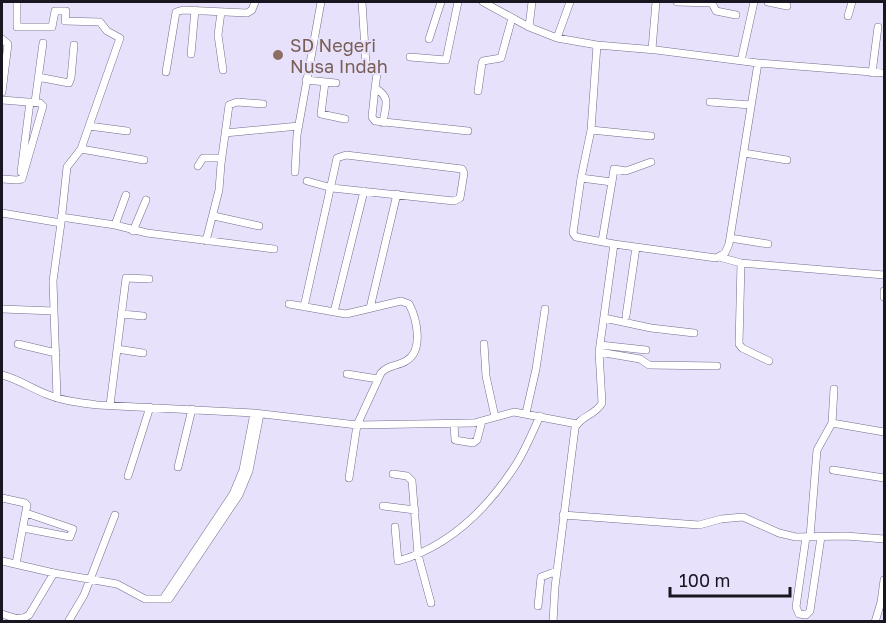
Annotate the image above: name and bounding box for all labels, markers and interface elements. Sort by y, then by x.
place label: SD Negeri Nusa Indah [290,34,388,77]
marker: SD Negeri Nusa Indah [271,48,285,62]
scale bar [670,560,790,598]
text: 100 m [679,569,730,591]

